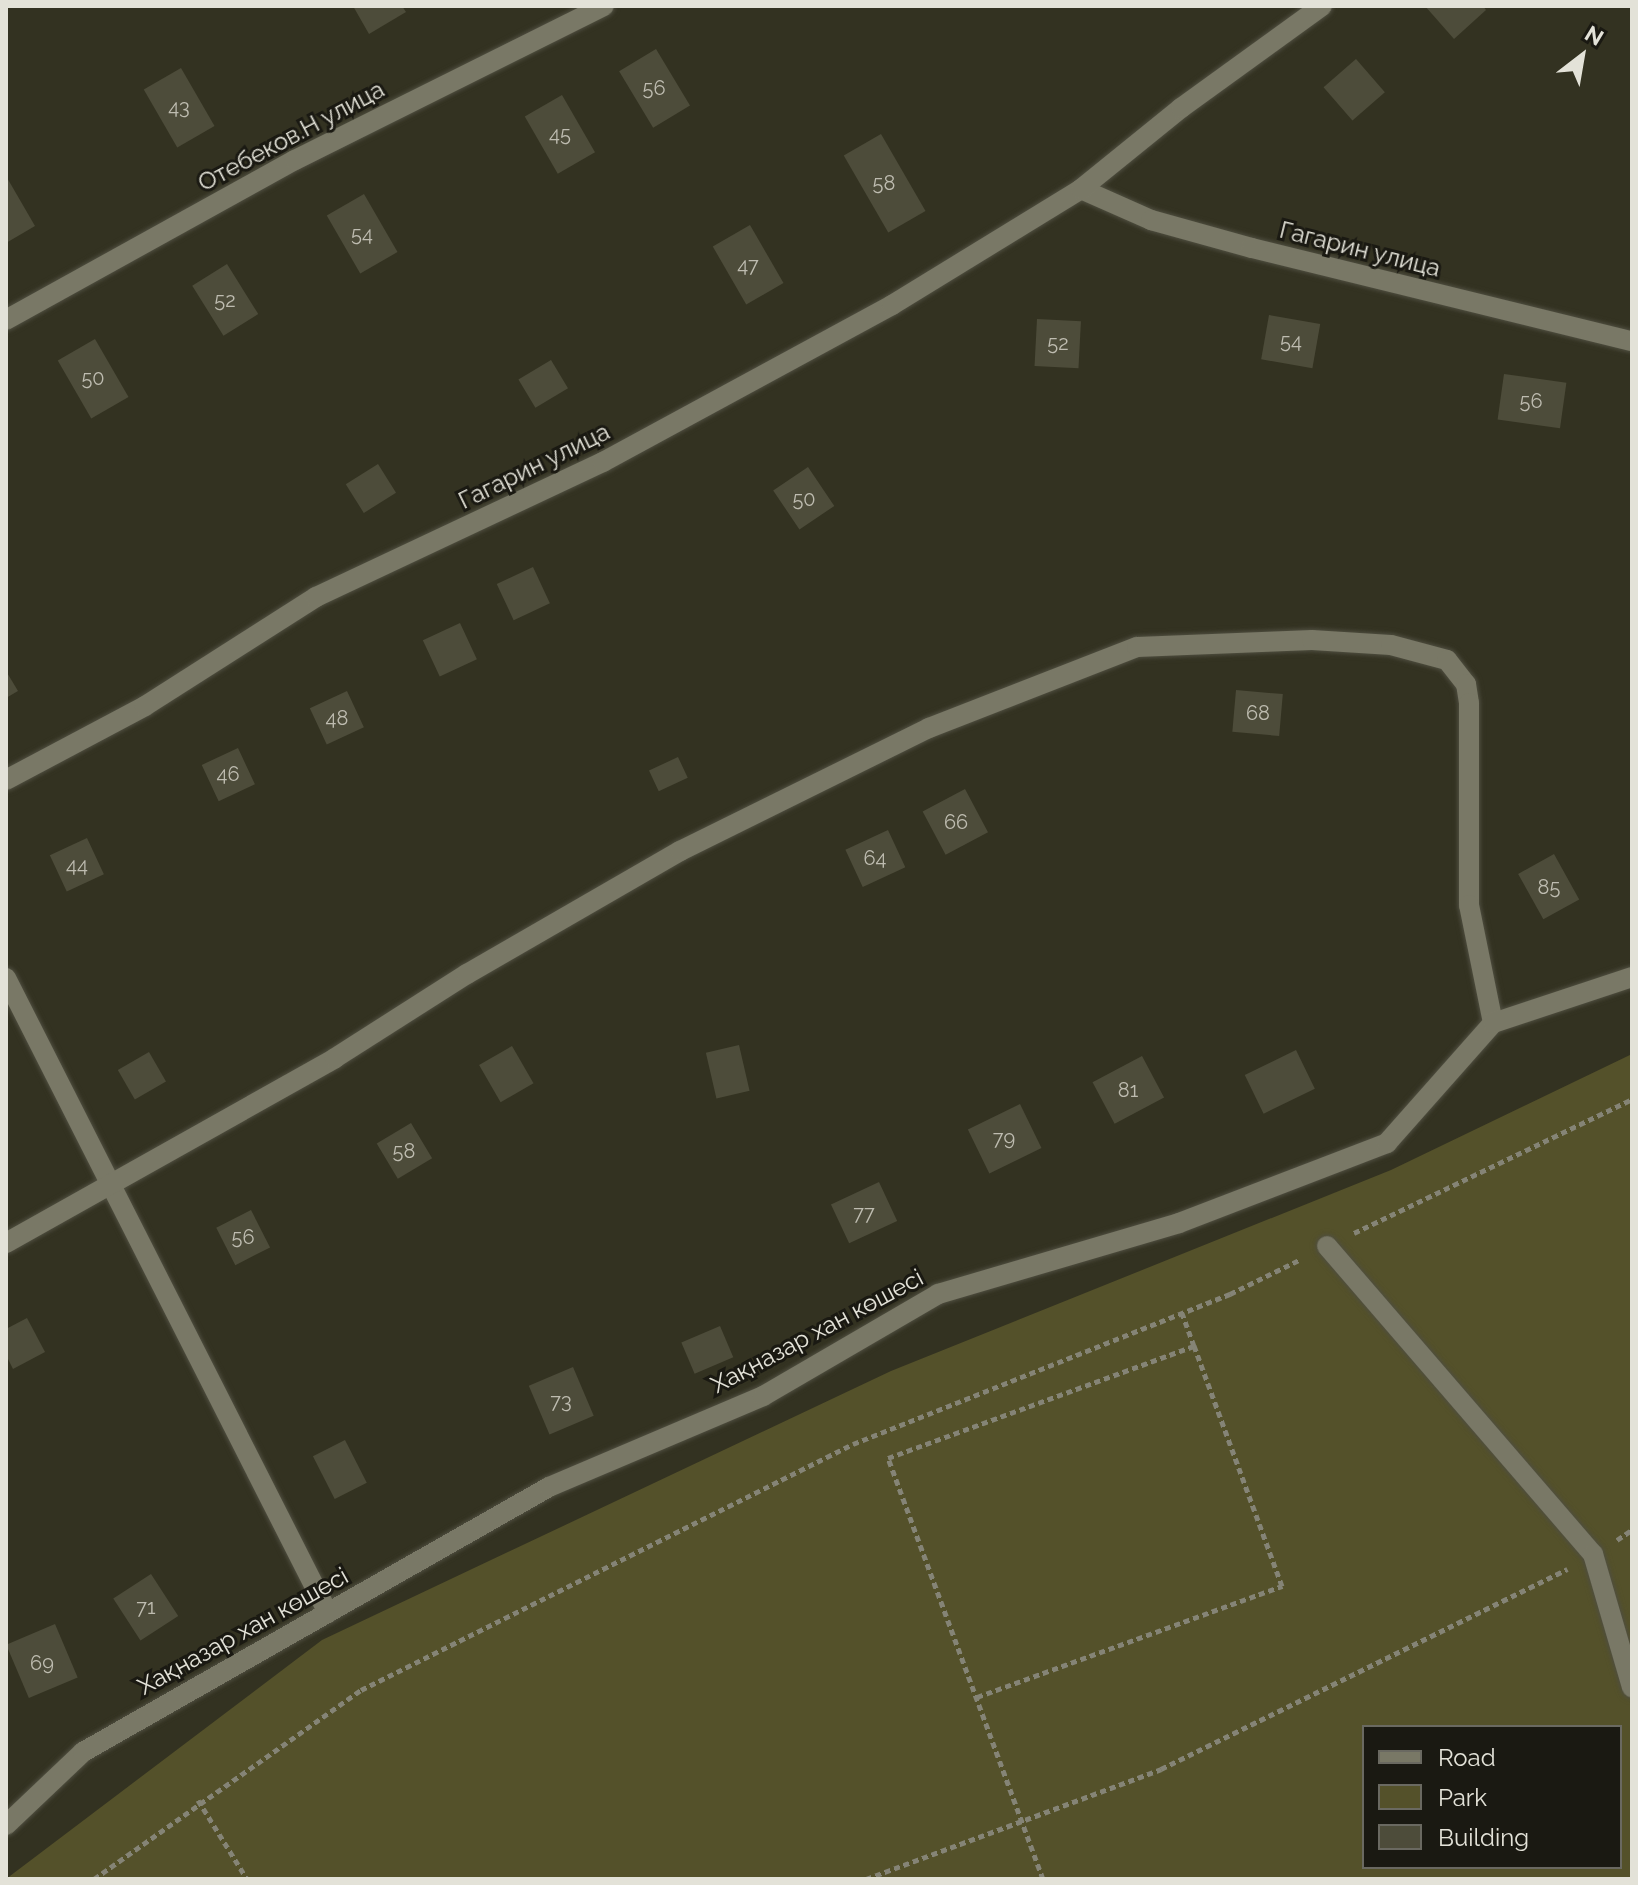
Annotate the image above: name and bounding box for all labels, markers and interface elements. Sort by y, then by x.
north arrow [1542,16,1622,96]
text: N [1580,20,1608,51]
street label: Отебеков.Н улица [193,75,389,197]
house number: 56 [643,76,665,100]
house number: 43 [168,95,190,119]
house number: 45 [549,122,571,146]
house number: 58 [873,171,895,195]
street label: Гагарин улица [1276,215,1444,283]
house number: 54 [351,222,373,246]
house number: 47 [737,253,759,277]
house number: 52 [214,288,236,312]
house number: 54 [1280,329,1302,353]
house number: 52 [1047,331,1069,355]
house number: 50 [81,366,105,390]
house number: 56 [1520,389,1542,413]
street label: Гагарин улица [453,417,615,515]
house number: 50 [792,487,816,511]
house number: 68 [1246,701,1270,725]
house number: 48 [326,706,348,730]
house number: 46 [217,762,239,786]
house number: 66 [944,810,968,834]
house number: 64 [864,846,886,870]
house number: 44 [66,853,88,877]
house number: 85 [1538,875,1560,899]
house number: 81 [1118,1078,1138,1102]
house number: 79 [993,1126,1015,1150]
house number: 58 [393,1139,415,1163]
house number: 77 [853,1201,875,1225]
house number: 56 [232,1225,254,1249]
street label: Хақназар хан көшесі [706,1263,928,1399]
house number: 73 [550,1389,572,1413]
street label: Хақназар хан көшесі [133,1561,353,1701]
house number: 71 [136,1595,156,1619]
house number: 69 [30,1651,54,1675]
legend [1362,1725,1622,1869]
text: Road [1438,1743,1496,1772]
text: Park [1438,1783,1487,1812]
text: Building [1438,1823,1529,1852]

